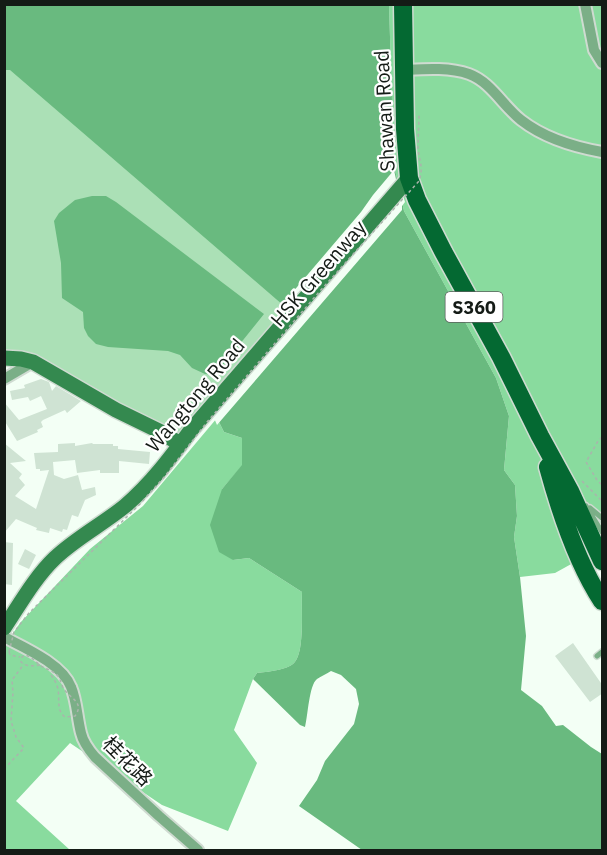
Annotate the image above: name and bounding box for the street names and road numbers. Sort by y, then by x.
street label: Shawan Road [367,50,401,172]
street label: HSK Greenway [264,214,372,332]
road number: S360 [446,292,502,322]
street label: Wangtong Road [139,332,251,458]
street label: 桂花路 [97,730,159,792]

